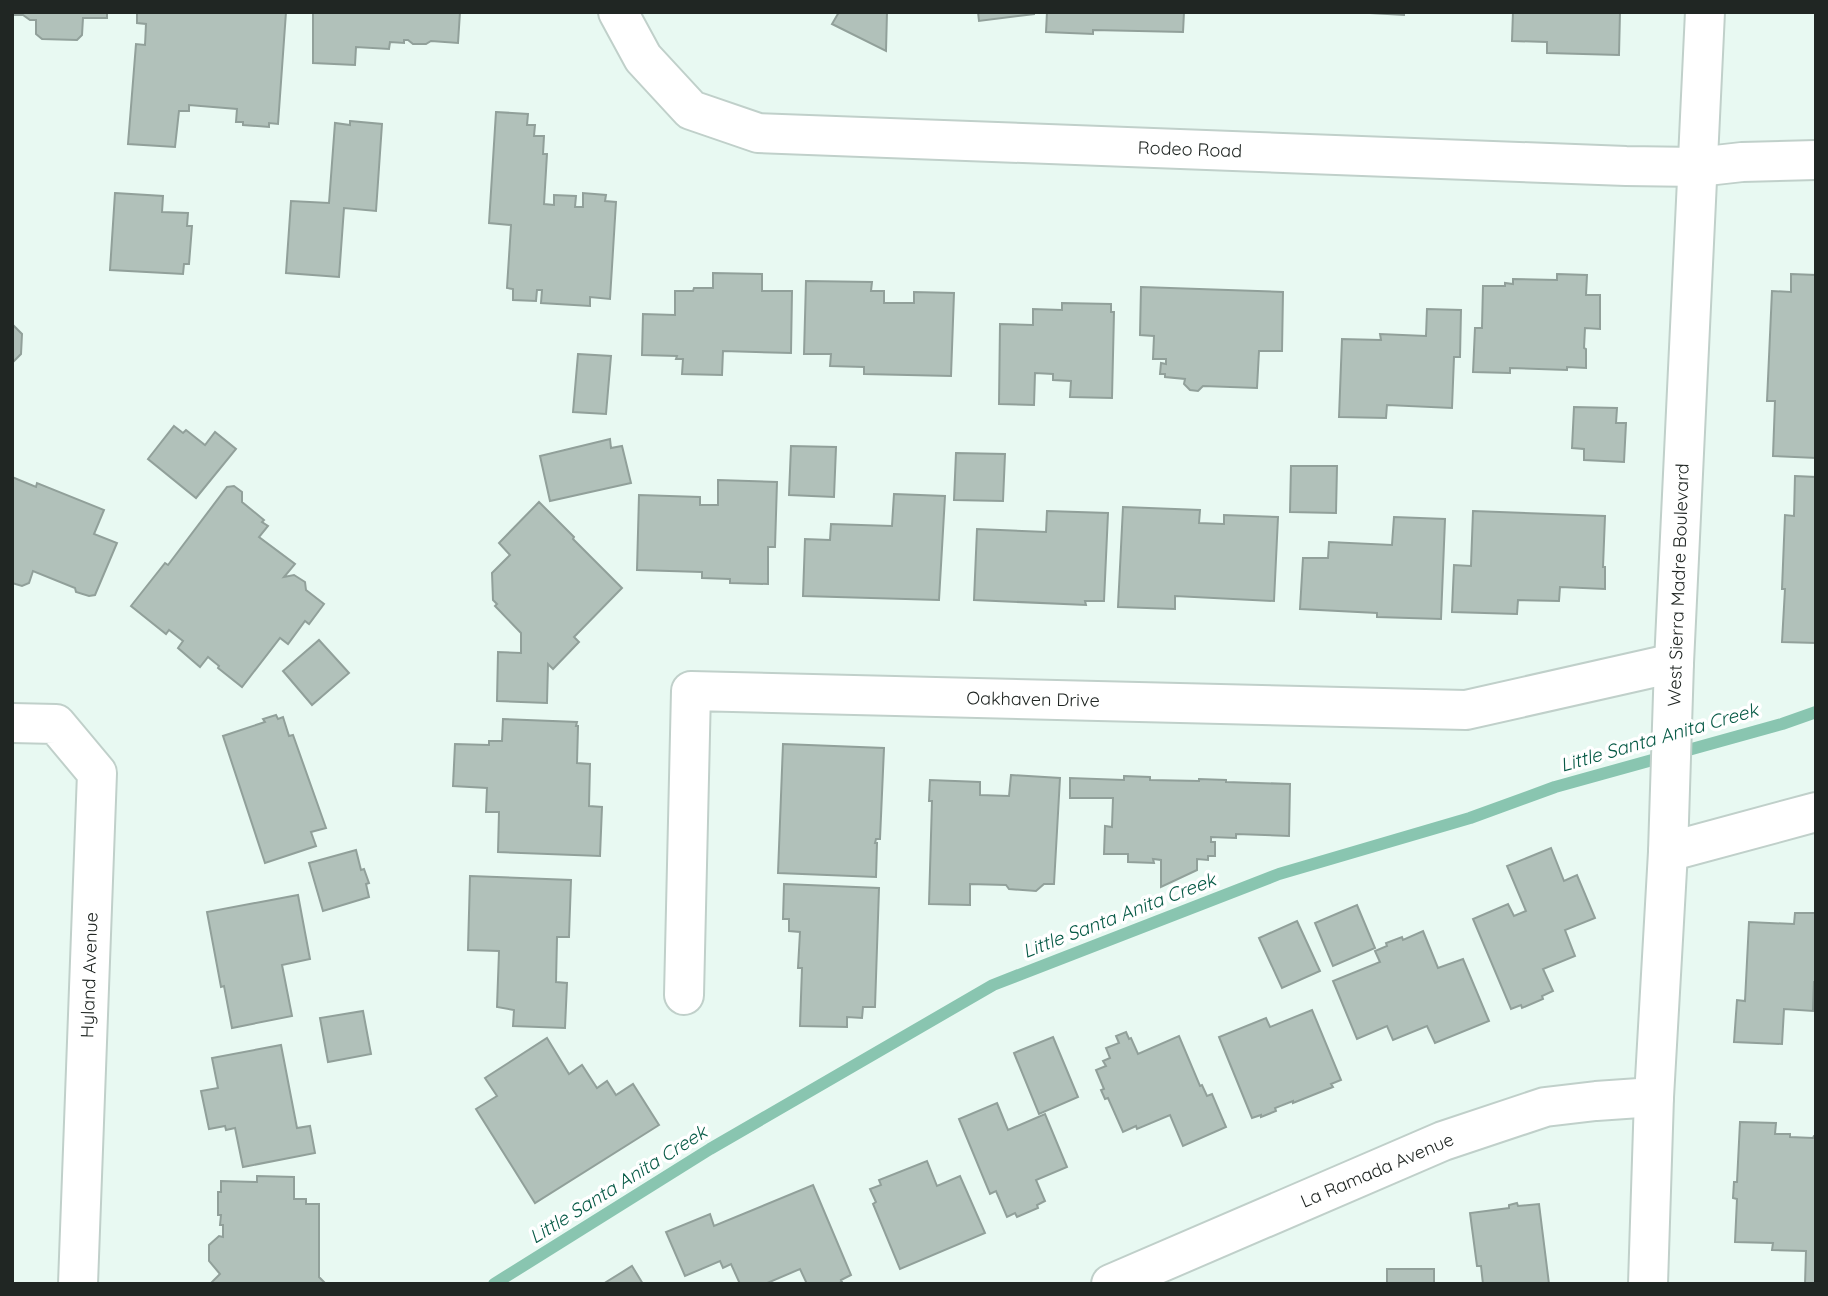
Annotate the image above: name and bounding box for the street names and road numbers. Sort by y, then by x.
street label: Rodeo Road [1137,136,1243,162]
street label: West Sierra Madre Boulevard [1662,463,1694,707]
street label: Oakhaven Drive [966,686,1100,712]
street label: Hyland Avenue [75,912,103,1038]
street label: La Ramada Avenue [1297,1127,1457,1213]

